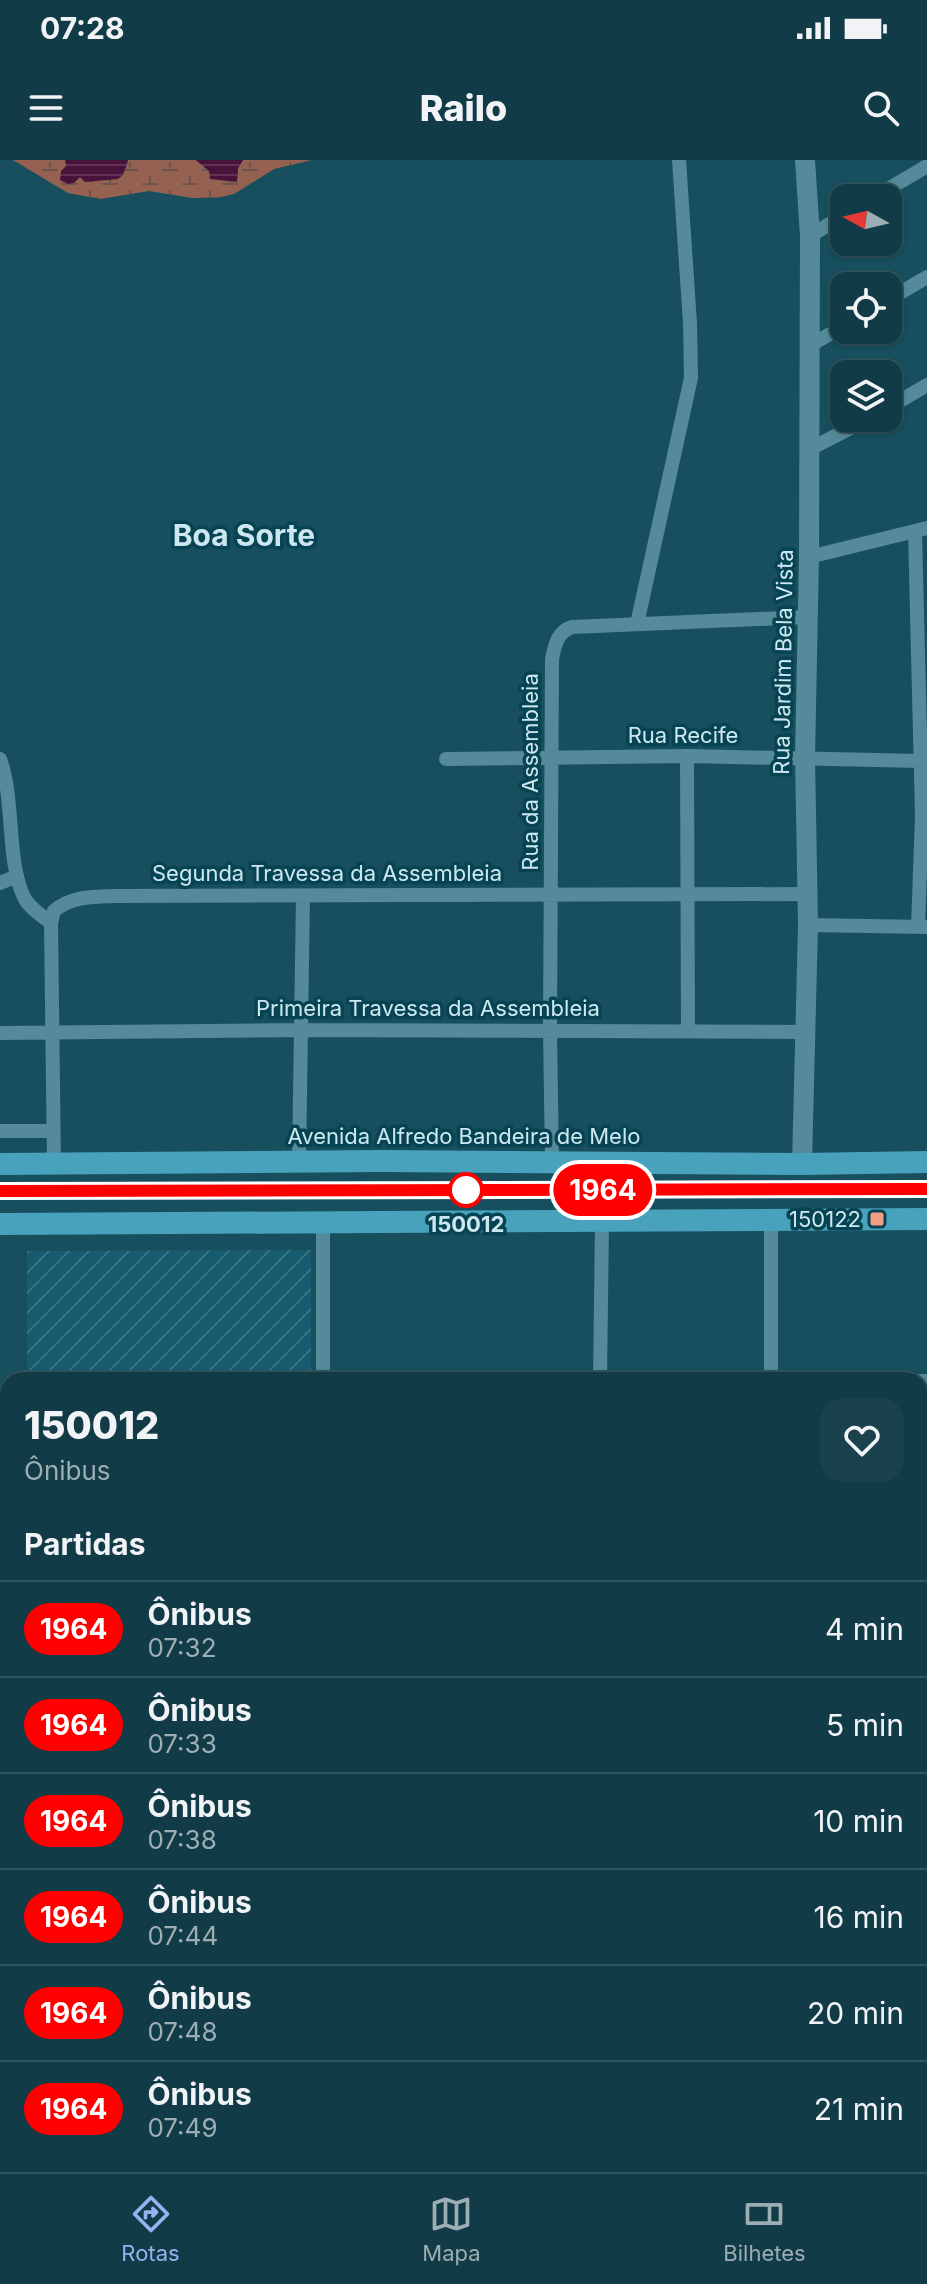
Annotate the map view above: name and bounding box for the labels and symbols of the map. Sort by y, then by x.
north arrow [830,184,902,256]
district label: Boa Sorte [173,517,315,553]
street label: Rua Jardim Bela Vista [768,549,798,775]
street label: Rua da Assembleia [517,673,543,871]
street label: Rua Recife [628,722,738,748]
street label: Segunda Travessa da Assembleia [152,860,502,886]
street label: Primeira Travessa da Assembleia [256,995,600,1021]
street label: Avenida Alfredo Bandeira de Melo [288,1123,640,1149]
line badge: 1964 [547,1164,659,1216]
marker: 150012 [449,1173,483,1207]
place label: 150122 [789,1206,861,1232]
marker: 150122 [868,1210,886,1228]
place label: 150012 [428,1211,504,1237]

